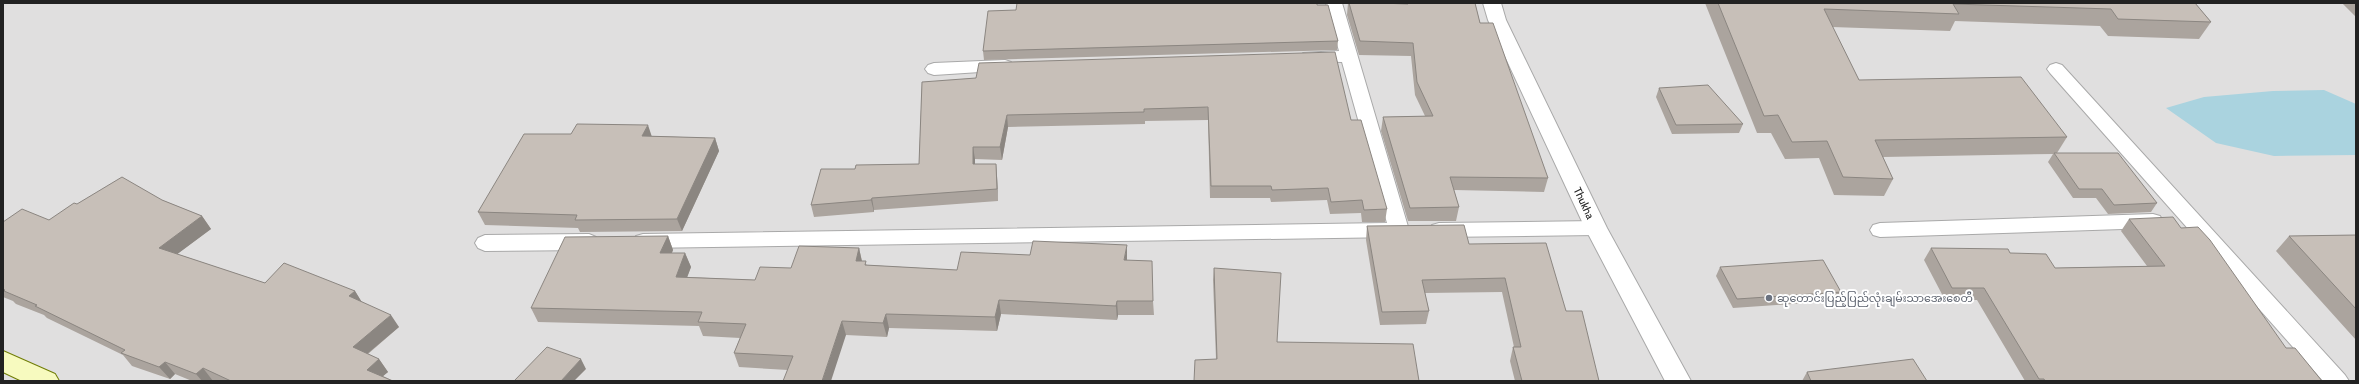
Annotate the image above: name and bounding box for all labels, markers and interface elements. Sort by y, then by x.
street label: Thukha [1571,185,1598,222]
place label: ဆုတောင်းပြည့်ပြည်လုံးချမ်းသာအေးစေတီ [1777,291,1973,307]
marker: ဆုတောင်းပြည့်ပြည်လုံးချမ်းသာအေးစေတီ [1764,293,1774,303]

